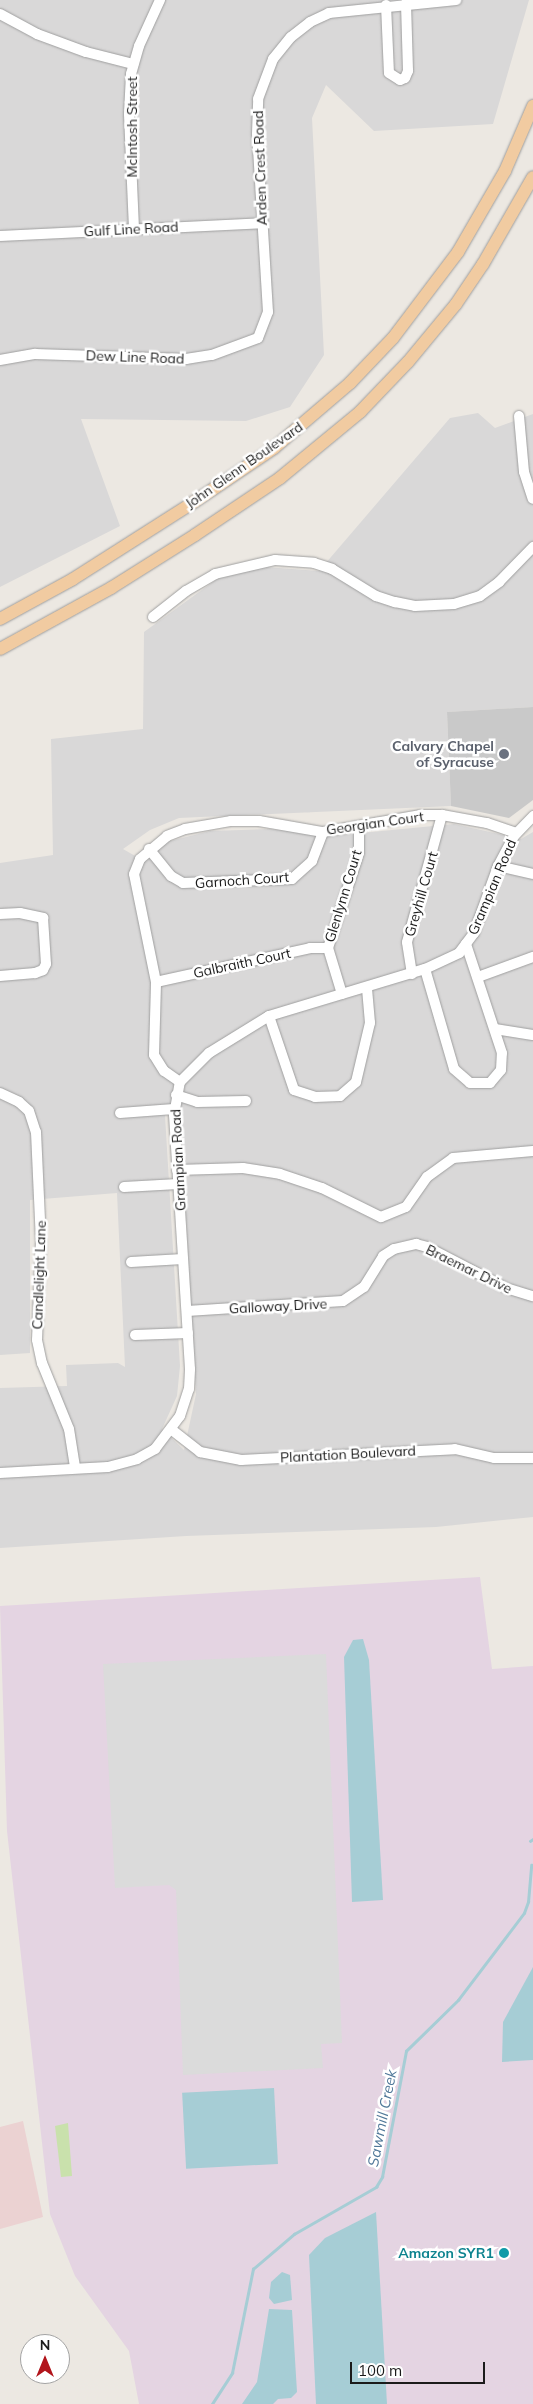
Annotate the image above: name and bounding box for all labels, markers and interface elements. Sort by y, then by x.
street label: McIntosh Street [124,76,140,178]
street label: Arden Crest Road [250,110,270,226]
street label: Gulf Line Road [83,218,179,240]
street label: Dew Line Road [85,347,185,367]
street label: John Glenn Boulevard [182,418,306,512]
place label: Calvary Chapel of Syracuse [392,738,494,770]
marker: Calvary Chapel of Syracuse [498,748,510,760]
street label: Georgian Court [325,808,425,838]
street label: Grampian Road [464,837,520,937]
street label: Glenlynn Court [321,848,365,944]
street label: Greyhill Court [401,850,441,938]
street label: Garnoch Court [194,868,290,892]
street label: Galbraith Court [192,944,292,982]
street label: Grampian Road [167,1109,189,1211]
street label: Candlelight Lane [29,1220,49,1330]
street label: Braemar Drive [423,1241,515,1297]
street label: Galloway Drive [228,1295,328,1317]
street label: Plantation Boulevard [280,1442,416,1466]
water label: Sawmill Creek [364,2068,400,2168]
place label: Amazon SYR1 [398,2245,494,2261]
marker: Amazon SYR1 [498,2247,510,2259]
north arrow [20,2334,70,2384]
text: N [40,2336,50,2354]
scale bar [353,2352,488,2384]
text: 100 m [358,2361,402,2380]

